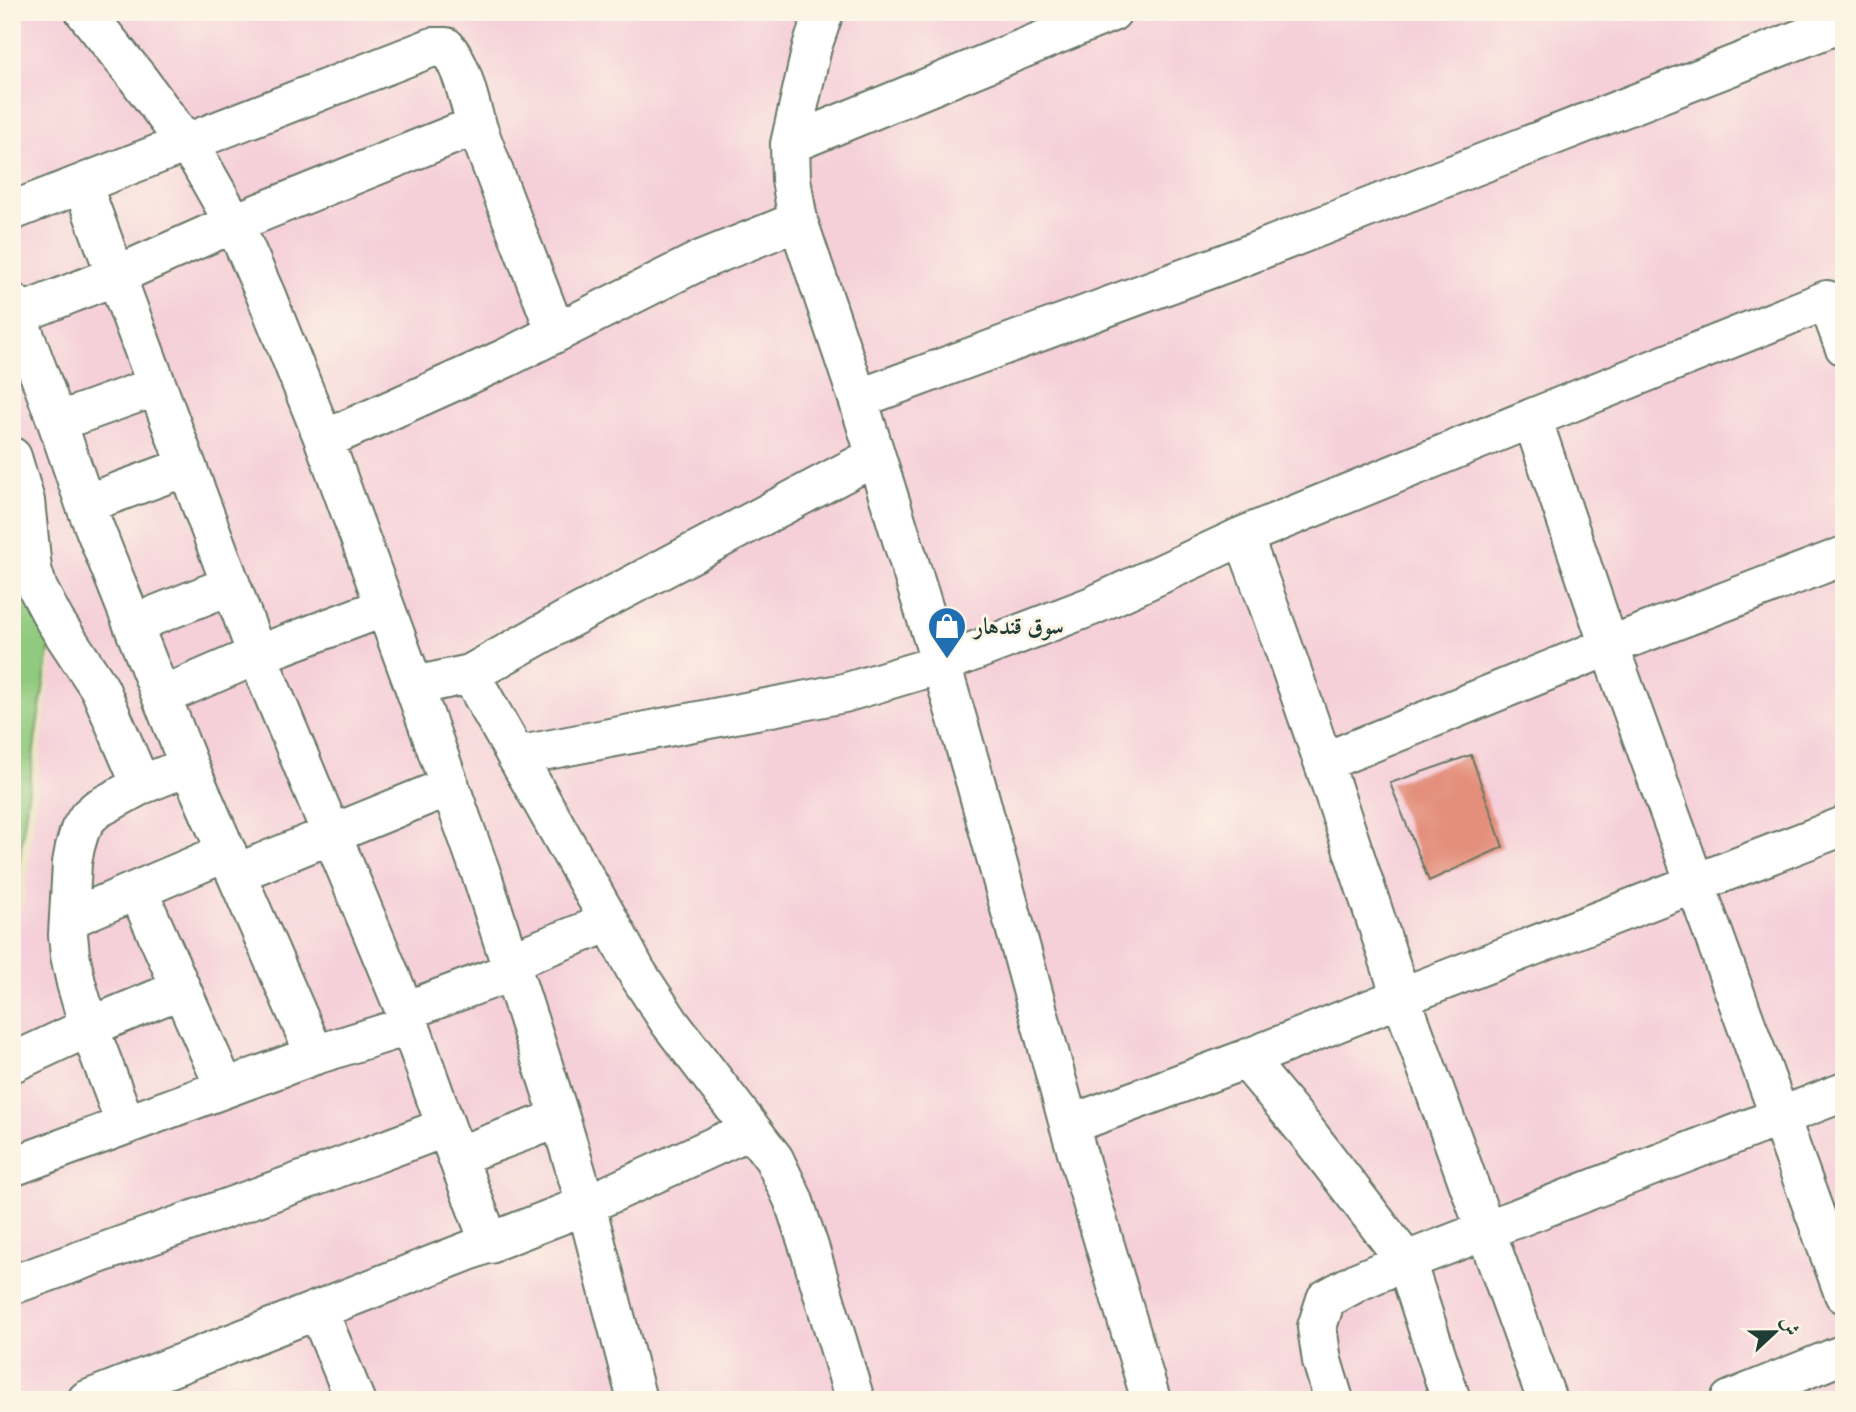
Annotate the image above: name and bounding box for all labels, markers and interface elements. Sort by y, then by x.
shop icon: سوق قندهار [926,605,968,660]
place label: سوق قندهار [971,609,1064,642]
north arrow [1741,1296,1811,1366]
text: ش [1774,1312,1807,1340]

